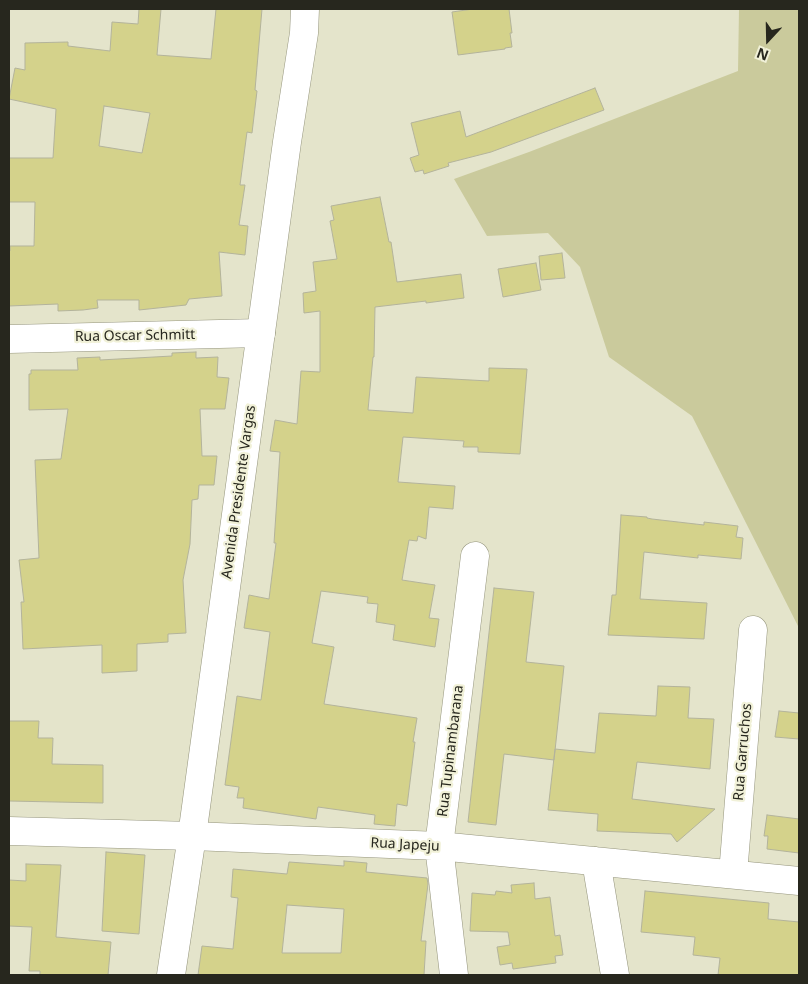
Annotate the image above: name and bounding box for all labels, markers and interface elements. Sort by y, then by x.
north arrow [743,15,793,65]
text: N [754,44,771,65]
street label: Rua Oscar Schmitt [75,327,195,345]
street label: Avenida Presidente Vargas [219,404,259,580]
street label: Rua Tupinambarana [435,684,467,818]
street label: Rua Garruchos [730,703,756,801]
street label: Rua Japeju [370,835,440,855]

